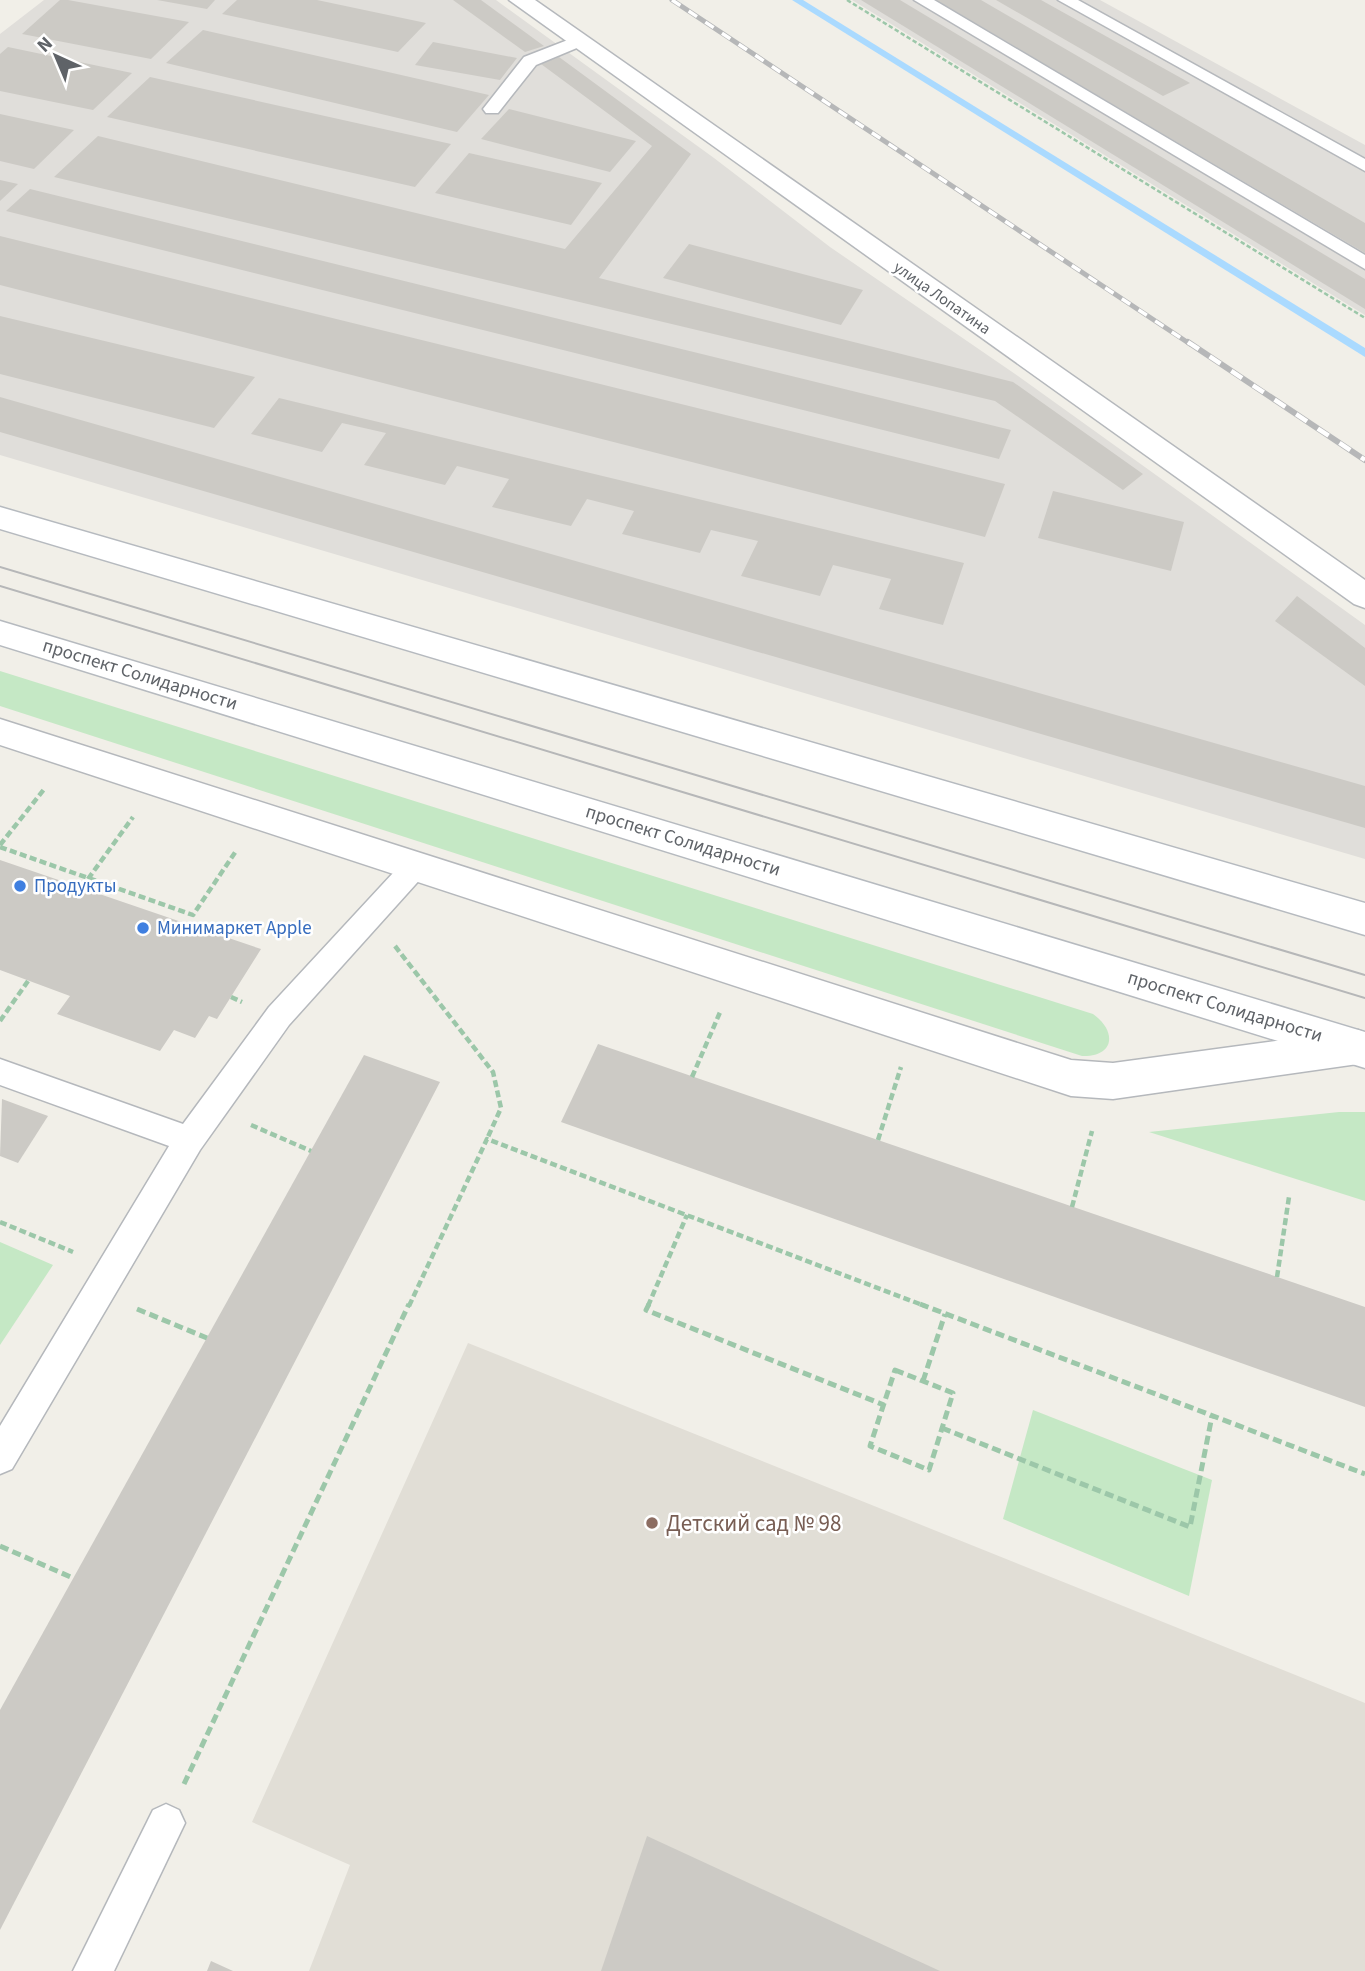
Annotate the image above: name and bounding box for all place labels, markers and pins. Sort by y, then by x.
place label: Продукты [34,873,117,900]
marker: Продукты [12,878,28,894]
place label: Минимаркет Apple [157,915,312,942]
marker: Минимаркет Apple [135,920,151,936]
place label: Детский сад № 98 [666,1507,841,1540]
marker: Детский сад № 98 [644,1515,660,1531]

